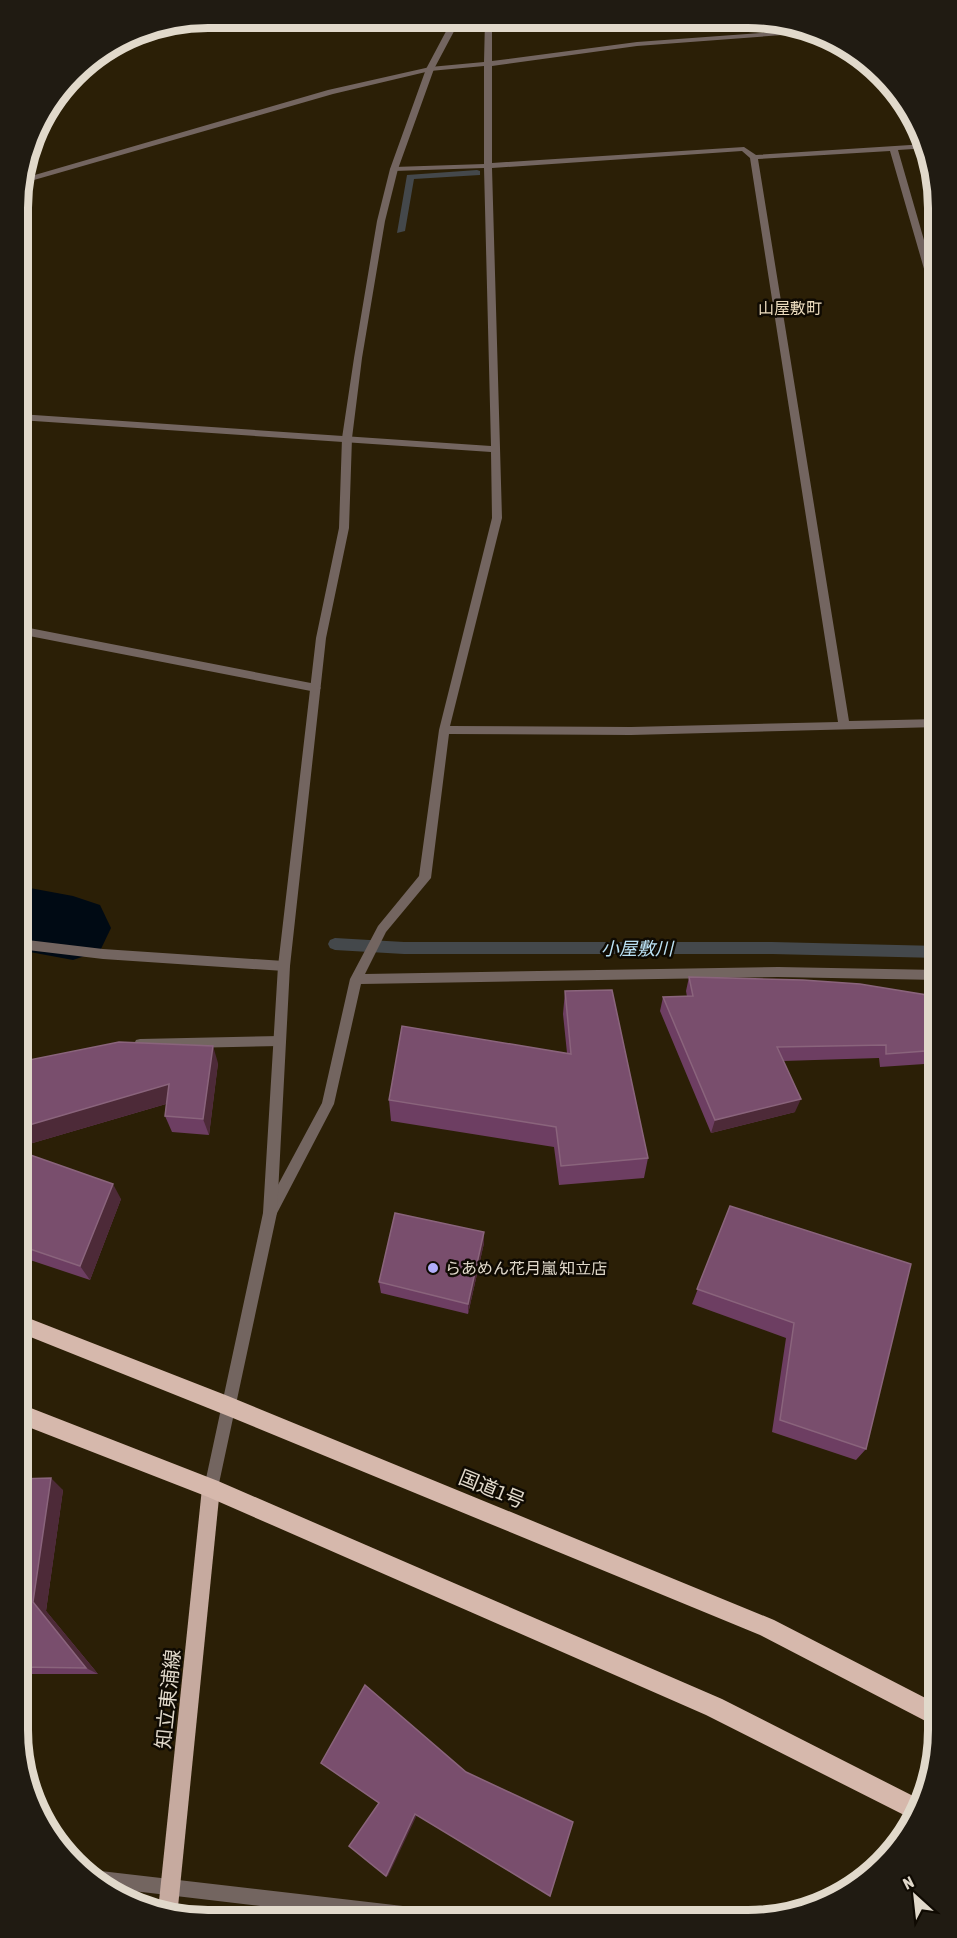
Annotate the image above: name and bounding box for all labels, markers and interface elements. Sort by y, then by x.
district label: 山屋敷町 [758,299,822,317]
water label: 小屋敷川 [601,938,675,959]
place label: らあめん花月嵐 知立店 [445,1259,607,1277]
marker: らあめん花月嵐 知立店 [426,1261,440,1275]
street label: 国道1号 [456,1465,529,1512]
street label: 知立東浦線 [151,1648,184,1750]
north arrow [885,1866,945,1926]
text: N [900,1872,916,1893]

